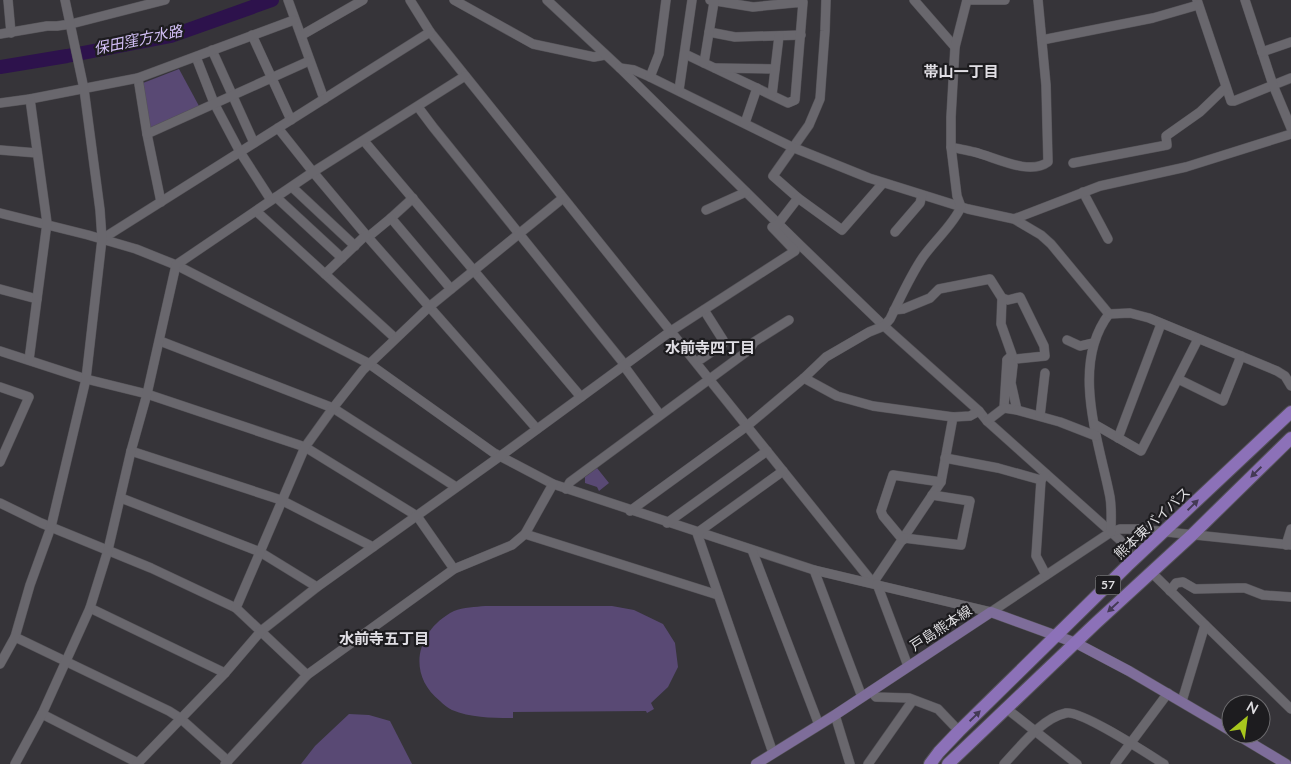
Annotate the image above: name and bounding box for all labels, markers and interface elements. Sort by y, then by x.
water label: 保田窪方水路 [92,20,186,57]
district label: 帯山一丁目 [923,62,999,80]
district label: 水前寺四丁目 [665,338,755,356]
one-way arrow [1250,465,1262,477]
street label: 熊本東バイパス [1110,483,1193,562]
one-way arrow [1186,499,1198,511]
road number: 57 [1096,576,1120,594]
street label: 戸島熊本線 [907,601,975,654]
one-way arrow [1107,601,1119,613]
district label: 水前寺五丁目 [339,629,429,647]
north arrow [1221,694,1271,744]
text: N [1244,697,1261,717]
one-way arrow [969,710,981,722]

